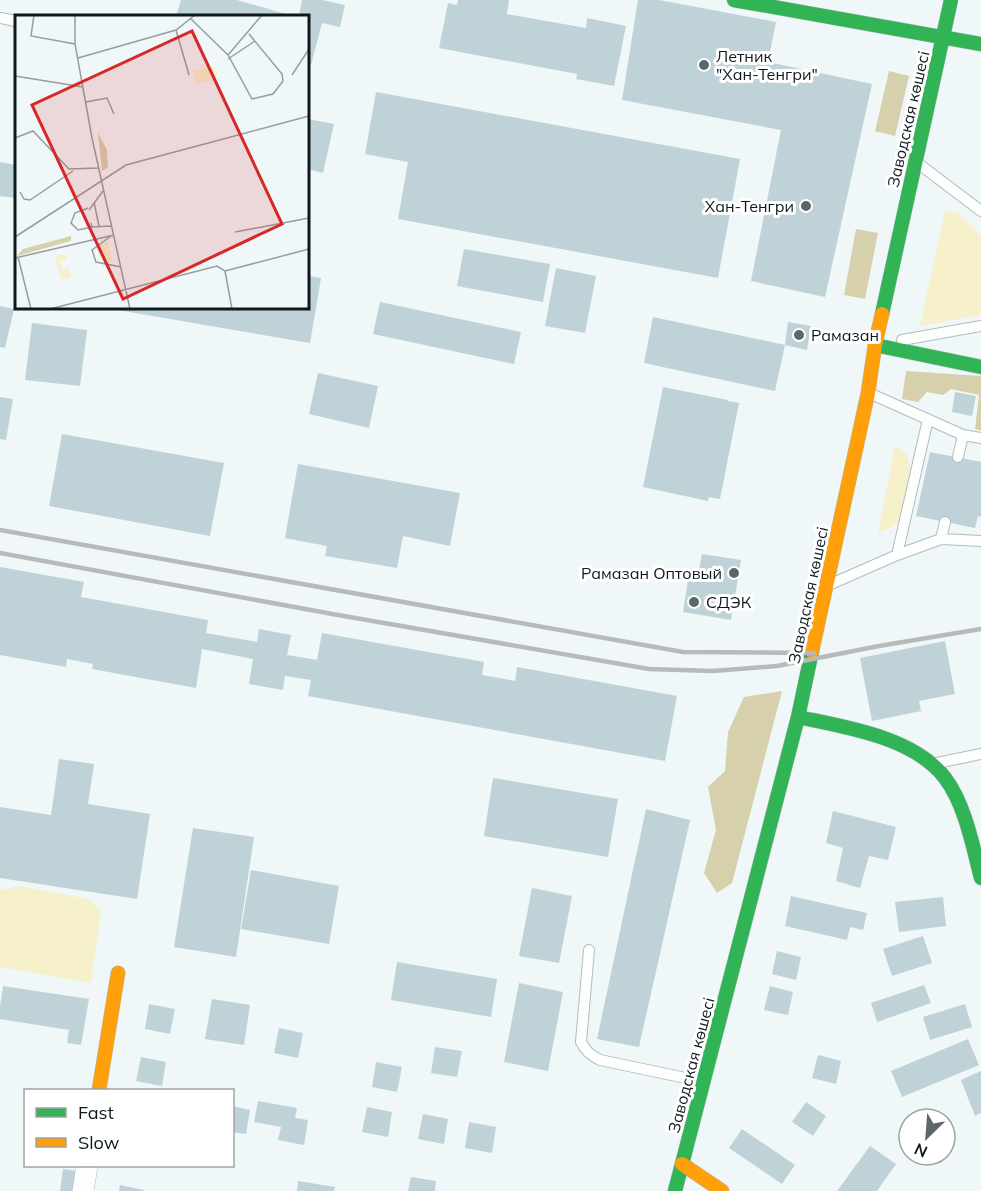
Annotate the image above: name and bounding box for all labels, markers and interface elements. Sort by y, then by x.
inset map [15,15,309,309]
place label: Летник "Хан-Тенгри" [716,46,818,84]
street label: Заводская көшесі [883,49,933,189]
marker: Летник "Хан-Тенгри" [697,58,711,72]
place label: Хан-Тенгри [705,196,794,216]
marker: Хан-Тенгри [799,199,813,213]
place label: Рамазан [811,325,879,345]
marker: Рамазан [792,328,806,342]
street label: Заводская көшесі [784,525,832,665]
place label: Рамазан Оптовый [581,563,722,583]
marker: Рамазан Оптовый [727,566,741,580]
place label: СДЭК [706,592,752,612]
marker: СДЭК [687,595,701,609]
street label: Заводская көшесі [663,995,719,1135]
legend [24,1089,234,1167]
text: Fast [78,1101,114,1124]
north arrow [897,1107,957,1167]
text: Slow [78,1131,120,1154]
text: N [911,1139,930,1162]

